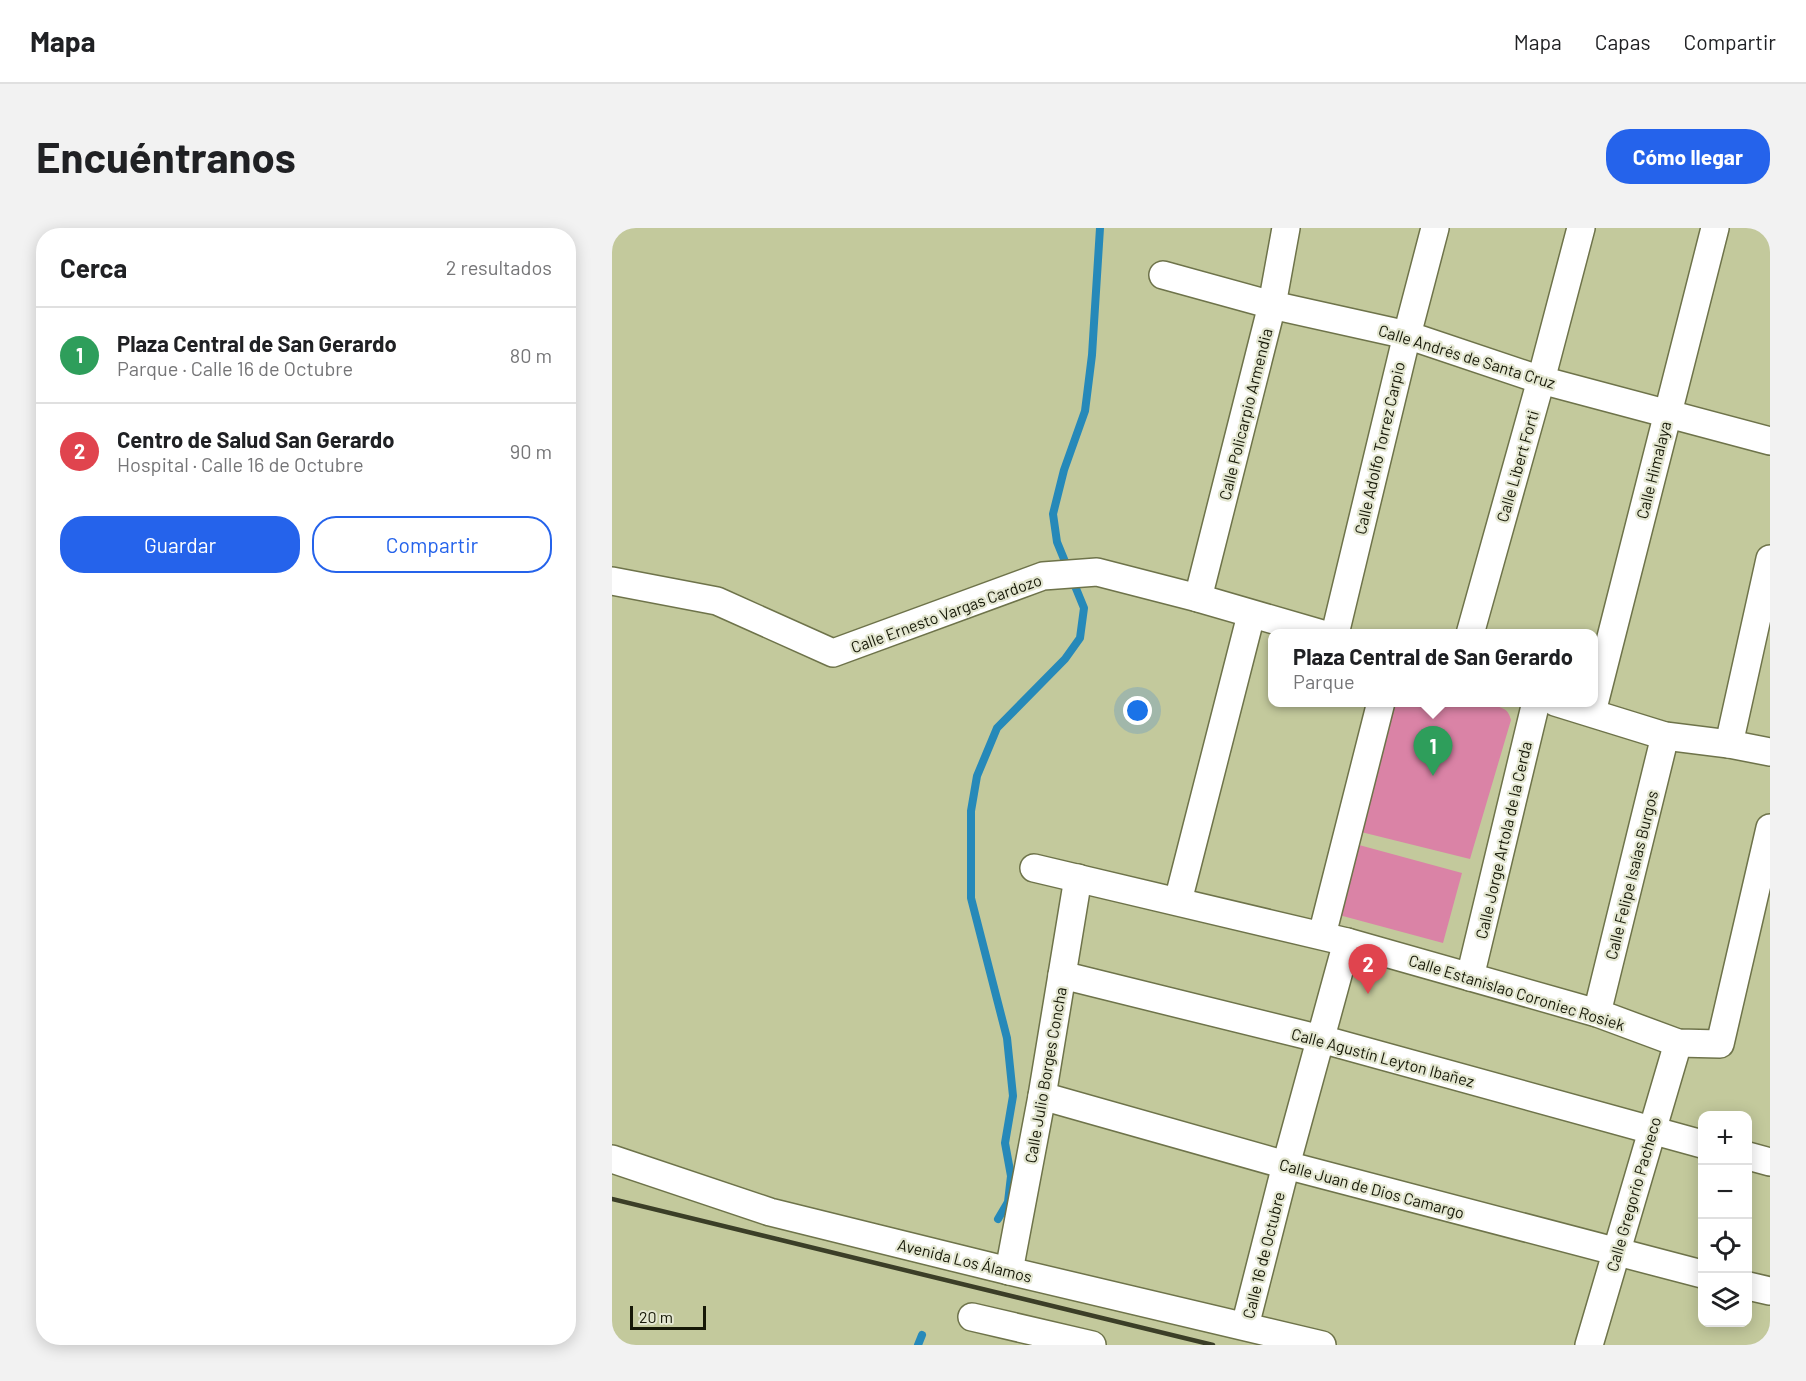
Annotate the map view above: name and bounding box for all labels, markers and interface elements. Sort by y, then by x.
text: Mapa [30,24,96,58]
text: Mapa [1514,29,1562,54]
text: Capas [1595,29,1651,54]
text: Compartir [1684,29,1776,54]
button: Cómo llegar [1606,129,1770,184]
text: Encuéntranos [36,131,296,181]
text: Cerca [60,252,127,283]
text: 2 resultados [446,255,552,279]
street label: Calle Andrés de Santa Cruz [1376,320,1558,392]
street label: Calle Policarpio Armendia [1214,326,1276,502]
text: Plaza Central de San Gerardo [117,330,397,356]
text: 1 [76,343,83,367]
text: 80 m [510,343,552,367]
text: Parque · Calle 16 de Octubre [117,356,353,380]
street label: Calle Adolfo Torrez Carpio [1350,360,1408,536]
street label: Calle Libert Forti [1492,408,1542,524]
street label: Calle Himalaya [1632,419,1674,521]
text: Centro de Salud San Gerardo [117,426,394,452]
text: 2 [74,439,85,463]
text: 90 m [510,439,552,463]
text: Hospital · Calle 16 de Octubre [117,452,364,476]
button: Guardar [60,516,300,573]
button: Compartir [312,516,552,573]
street label: Calle Ernesto Vargas Cardozo [848,570,1044,656]
popup [1268,629,1598,707]
text: Plaza Central de San Gerardo [1293,643,1573,669]
text: Parque [1293,669,1355,693]
your location [1123,696,1152,725]
pin: 1 [1414,726,1452,776]
street label: Calle Jorge Artola de la Cerda [1471,739,1535,941]
street label: Calle Felipe Isaías Burgos [1601,789,1661,961]
pin: 2 [1348,944,1388,994]
street label: Calle Estanislao Coroniec Rosiek [1407,950,1627,1034]
street label: Calle Julio Borges Concha [1020,985,1070,1165]
street label: Calle Agustín Leyton Ibañez [1290,1023,1476,1091]
map controls [1698,1111,1752,1327]
button: + [1698,1111,1752,1165]
street label: Calle Gregorio Pacheco [1602,1114,1664,1274]
street label: Calle Juan de Dios Camargo [1277,1154,1467,1222]
button: − [1698,1165,1752,1219]
street label: Calle 16 de Octubre [1238,1190,1288,1320]
button: locate [1698,1219,1752,1273]
street label: Avenida Los Álamos [896,1234,1034,1286]
button: layers [1698,1273,1752,1327]
scale bar [630,1303,706,1330]
text: 20 m [639,1307,673,1326]

